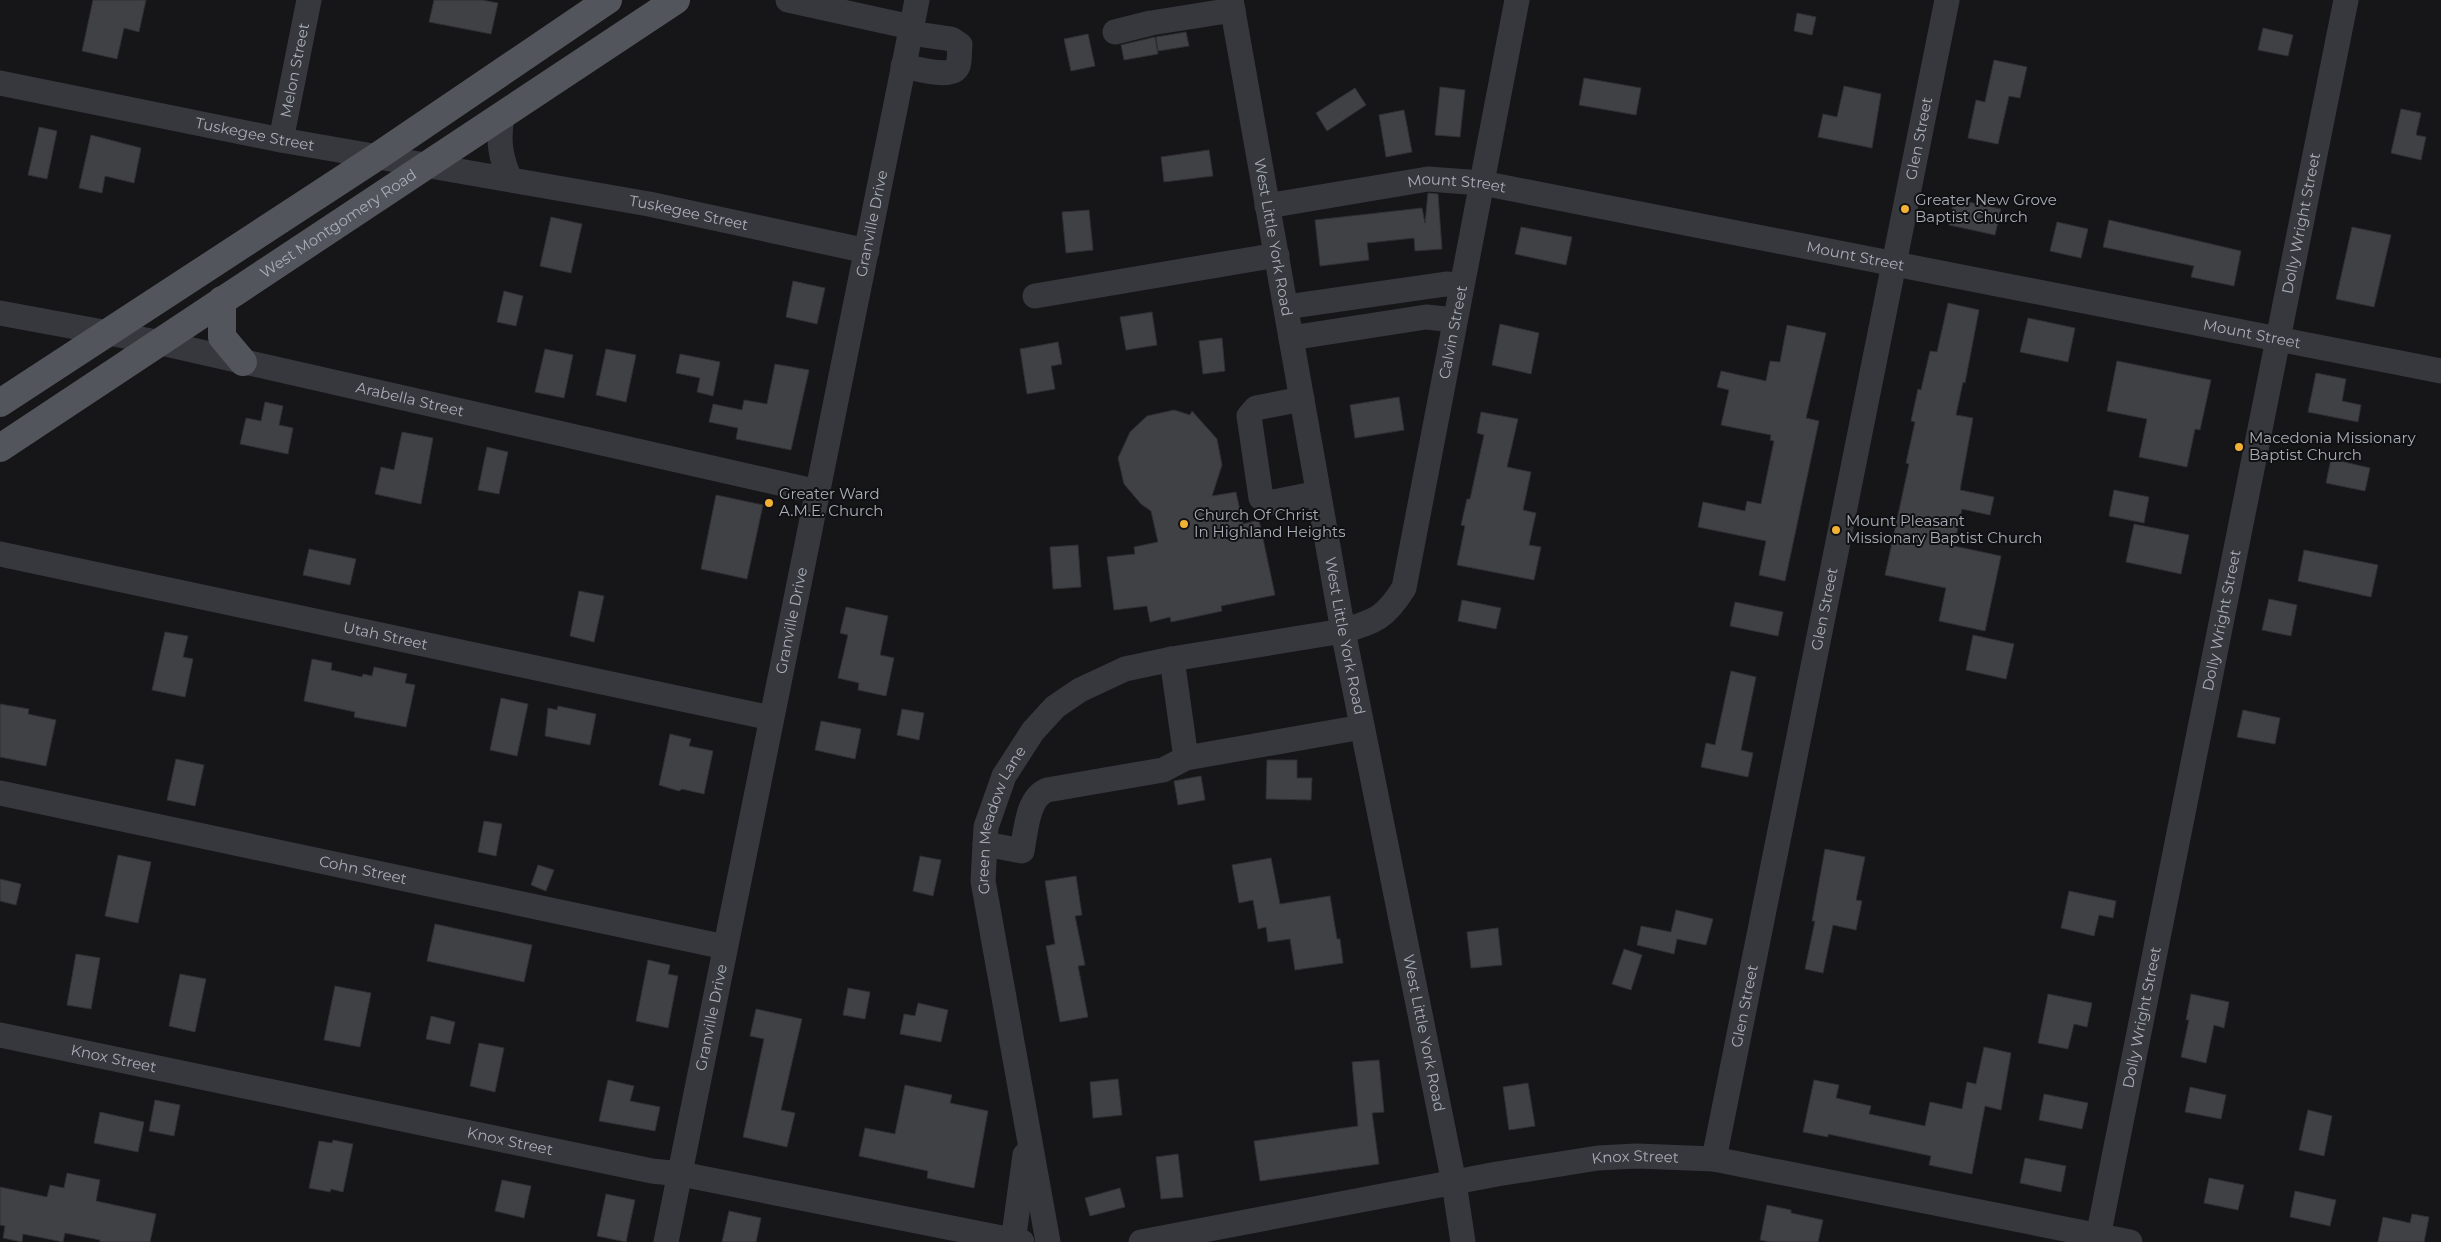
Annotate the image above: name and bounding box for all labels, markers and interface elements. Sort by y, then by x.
street label: Melon Street [276,21,313,119]
street label: Glen Street [1901,95,1936,181]
street label: Tuskegee Street [194,113,316,155]
street label: Dolly Wright Street [2277,151,2324,296]
street label: West Little York Road [1250,157,1297,318]
street label: West Montgomery Road [256,165,420,282]
street label: Granville Drive [851,168,891,279]
street label: Mount Street [1406,169,1508,197]
place label: Greater New Grove Baptist Church [1915,190,2057,226]
street label: Tuskegee Street [628,191,750,234]
marker: Greater New Grove Baptist Church [1899,203,1911,215]
street label: Mount Street [1805,237,1906,275]
street label: Calvin Street [1434,284,1471,381]
street label: Mount Street [2201,315,2303,352]
street label: Arabella Street [354,377,466,420]
place label: Macedonia Missionary Baptist Church [2249,428,2416,464]
marker: Macedonia Missionary Baptist Church [2233,441,2245,453]
place label: Greater Ward A.M.E. Church [779,484,883,520]
marker: Greater Ward A.M.E. Church [763,497,775,509]
place label: Church Of Christ In Highland Heights [1194,505,1346,541]
place label: Mount Pleasant Missionary Baptist Church [1846,511,2042,547]
marker: Church Of Christ In Highland Heights [1178,518,1190,530]
marker: Mount Pleasant Missionary Baptist Church [1830,524,1842,536]
street label: Dolly Wright Street [2198,548,2245,693]
street label: West Little York Road [1321,555,1370,716]
street label: Granville Drive [771,565,811,676]
street label: Glen Street [1806,566,1842,652]
street label: Utah Street [341,617,430,654]
street label: Green Meadow Lane [973,742,1030,896]
street label: Cohn Street [317,851,409,888]
street label: Dolly Wright Street [2118,945,2165,1090]
street label: West Little York Road [1399,953,1449,1113]
street label: Granville Drive [691,962,731,1072]
street label: Glen Street [1727,963,1762,1049]
street label: Knox Street [69,1040,158,1076]
street label: Knox Street [466,1123,555,1159]
street label: Knox Street [1590,1146,1679,1168]

